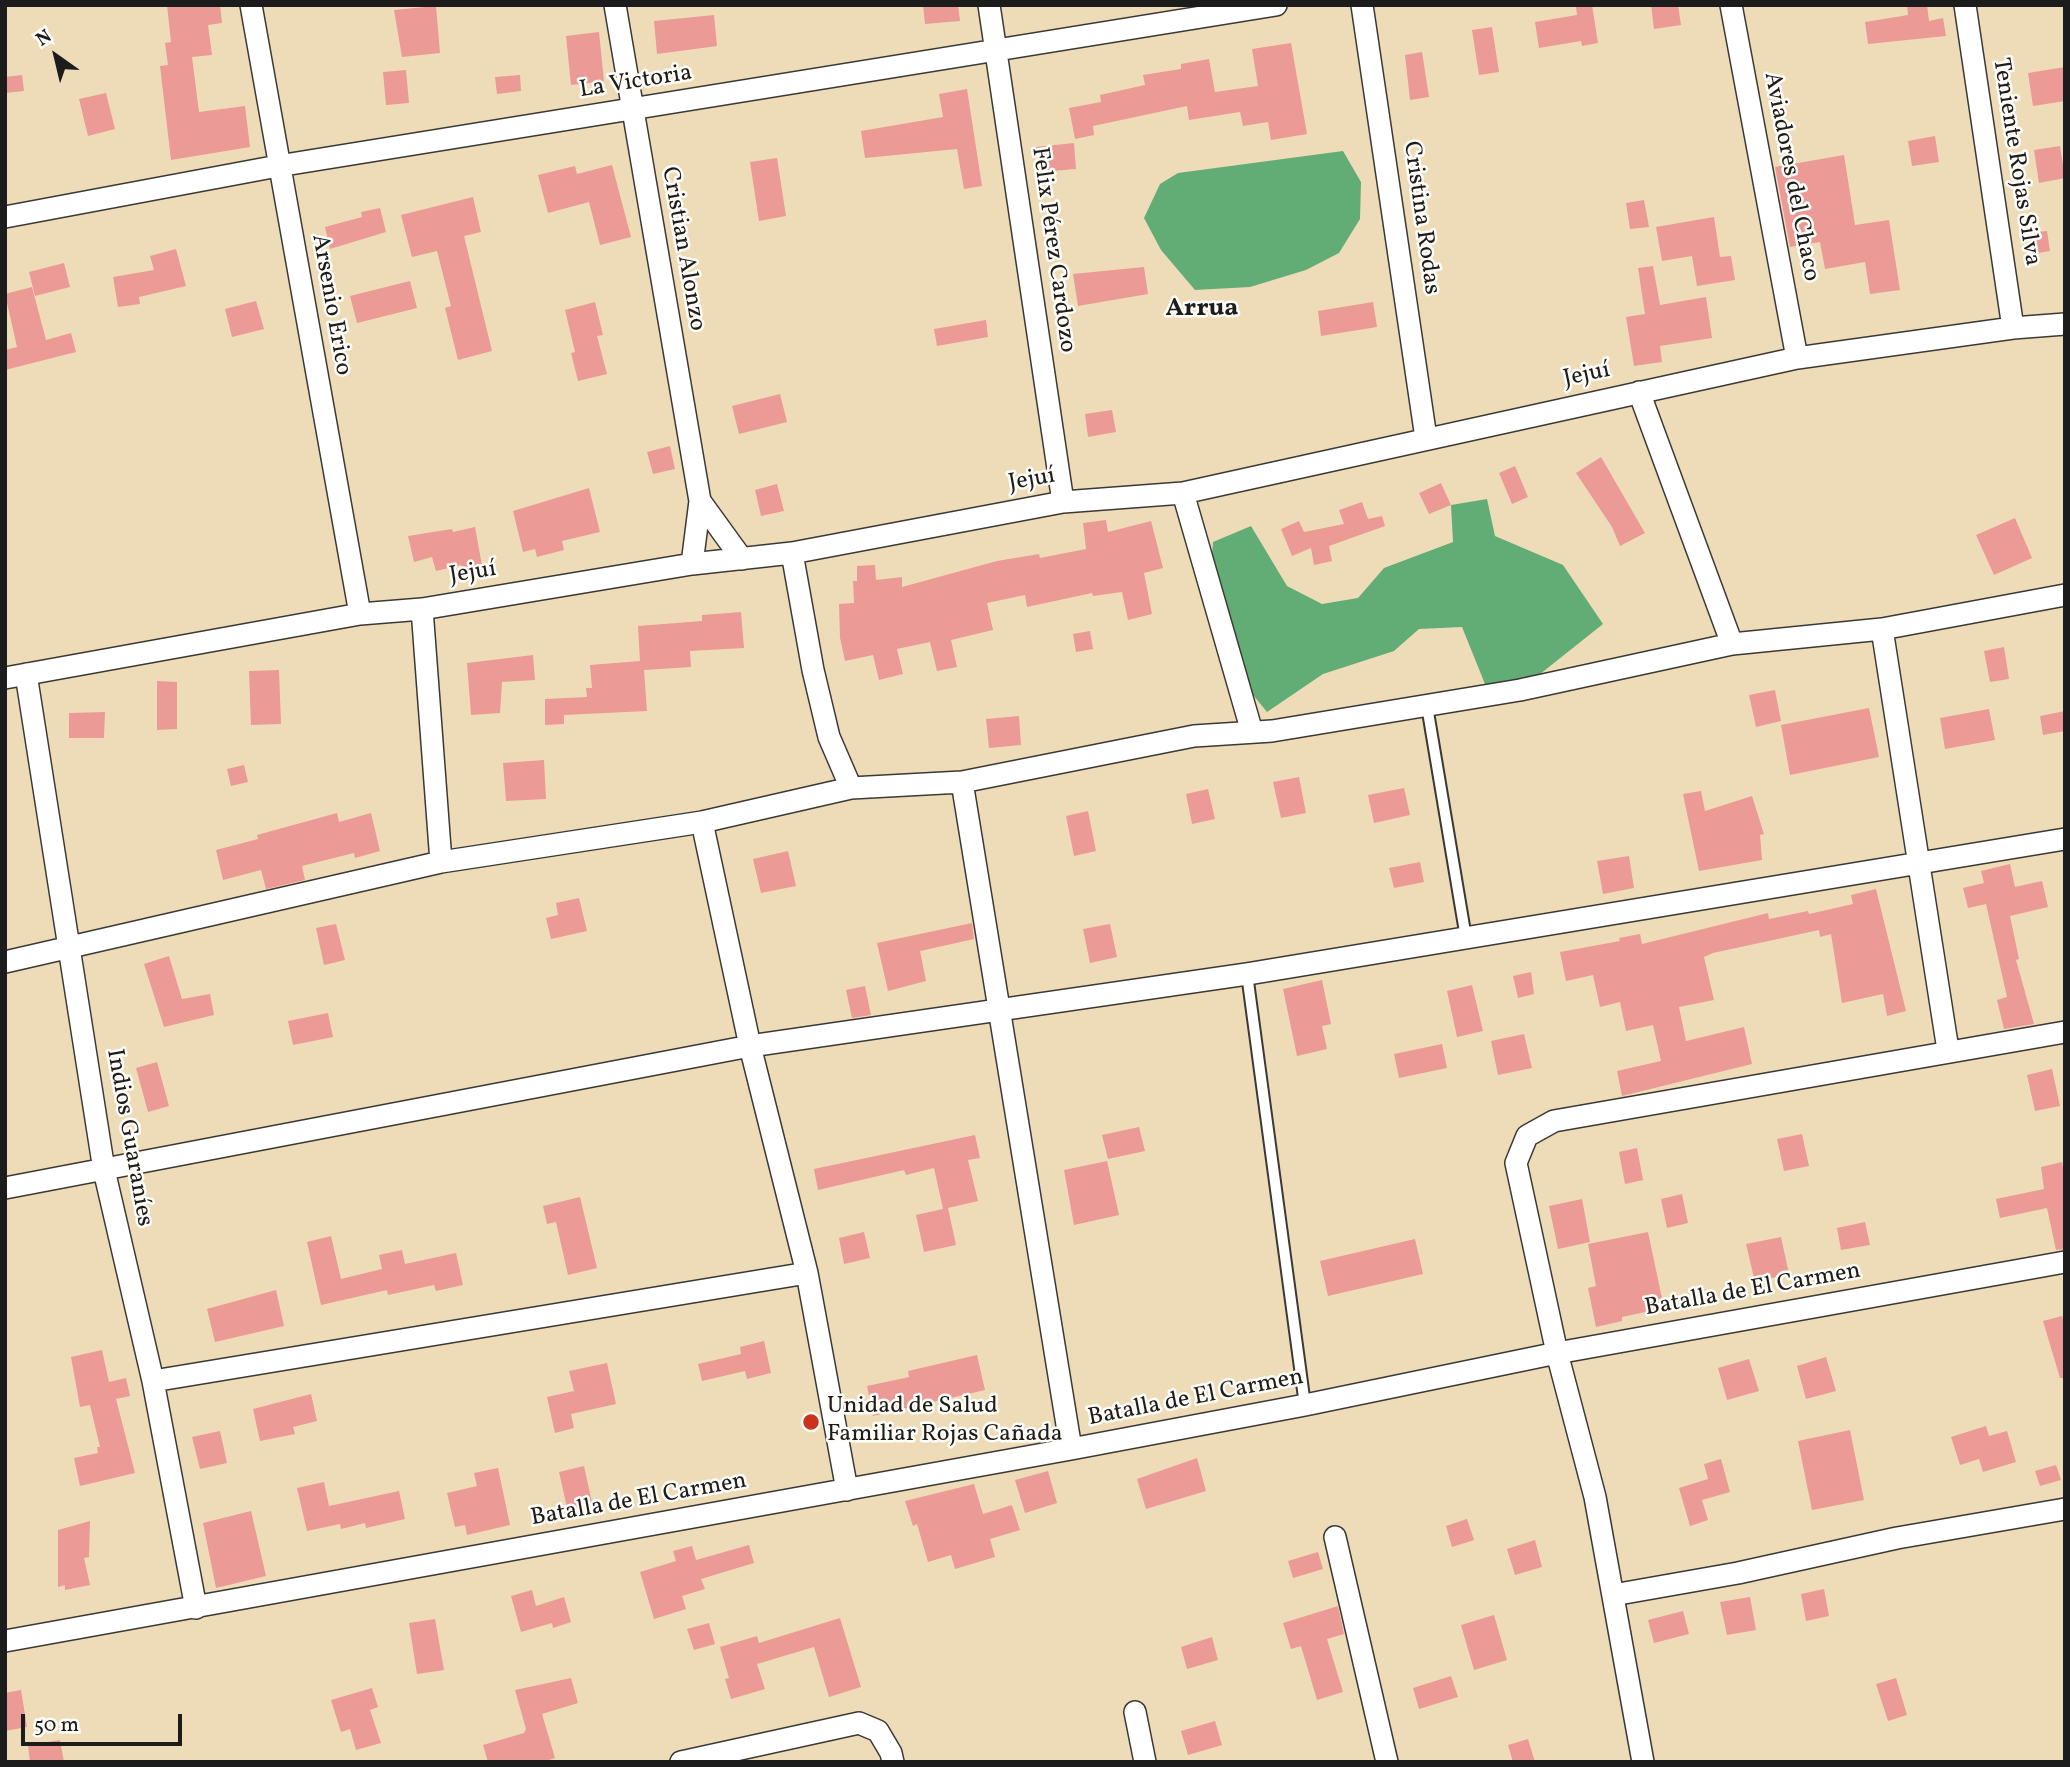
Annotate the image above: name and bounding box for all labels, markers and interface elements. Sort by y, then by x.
north arrow [21,21,91,91]
text: N [31,24,57,53]
street label: Teniente Rojas Silva [1984,56,2046,268]
street label: La Victoria [578,60,694,106]
street label: Aviadores del Chaco [1756,70,1824,284]
street label: Cristina Rodas [1395,140,1445,296]
street label: Felix Pérez Cardozo [1023,145,1081,355]
street label: Cristian Alonzo [653,165,711,333]
street label: Arsenio Erico [303,232,357,378]
district label: Arrua [1165,294,1239,326]
street label: Jejuí [1561,357,1613,395]
street label: Jejuí [1006,463,1058,499]
street label: Jejuí [448,556,498,592]
street label: Indios Guaraníes [98,1047,158,1229]
street label: Batalla de El Carmen [1643,1258,1863,1324]
street label: Batalla de El Carmen [1086,1364,1306,1434]
place label: Unidad de Salud Familiar Rojas Cañada [827,1394,1063,1450]
marker: Unidad de Salud Familiar Rojas Cañada [801,1412,821,1432]
street label: Batalla de El Carmen [529,1468,749,1534]
scale bar [24,1700,186,1744]
text: 50 m [34,1711,79,1740]

